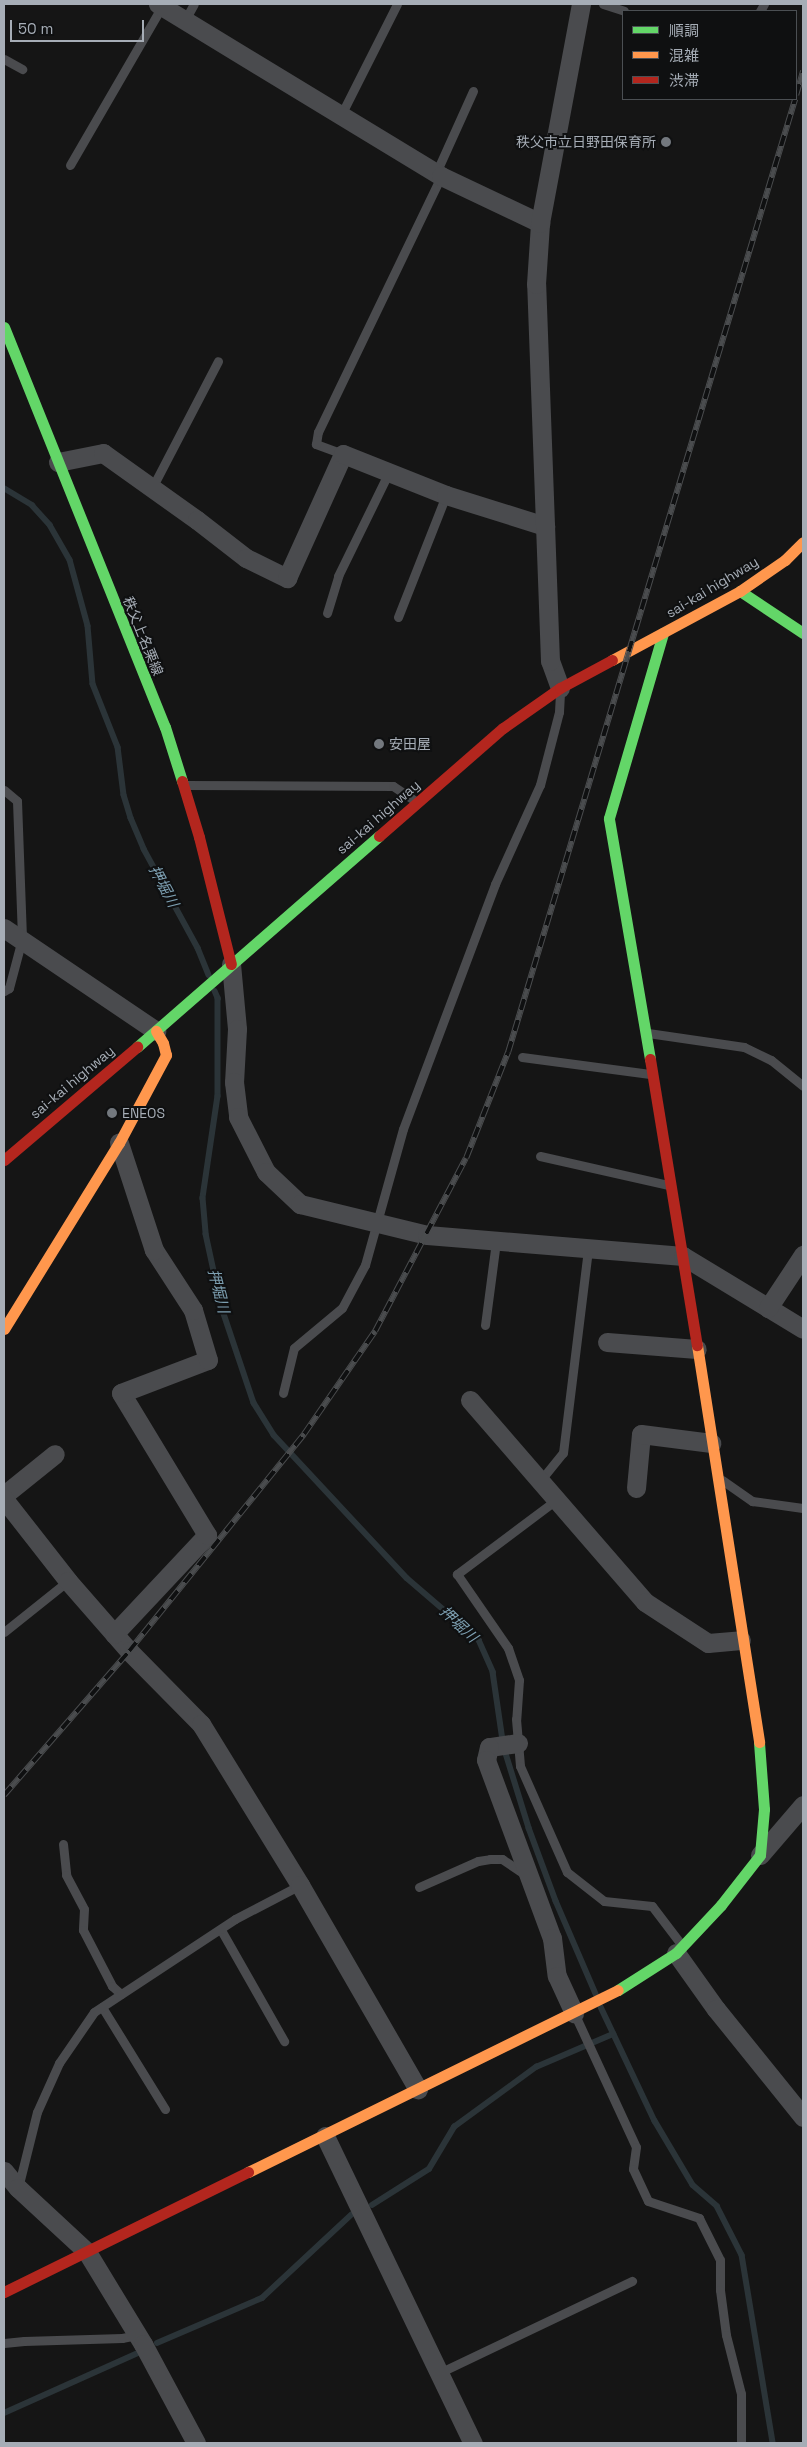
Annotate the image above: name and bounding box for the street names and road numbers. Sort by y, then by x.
street label: sai-kai highway [663,553,761,621]
street label: 秩父上名栗線 [119,594,167,678]
street label: sai-kai highway [333,776,423,858]
street label: sai-kai highway [27,1042,117,1122]

